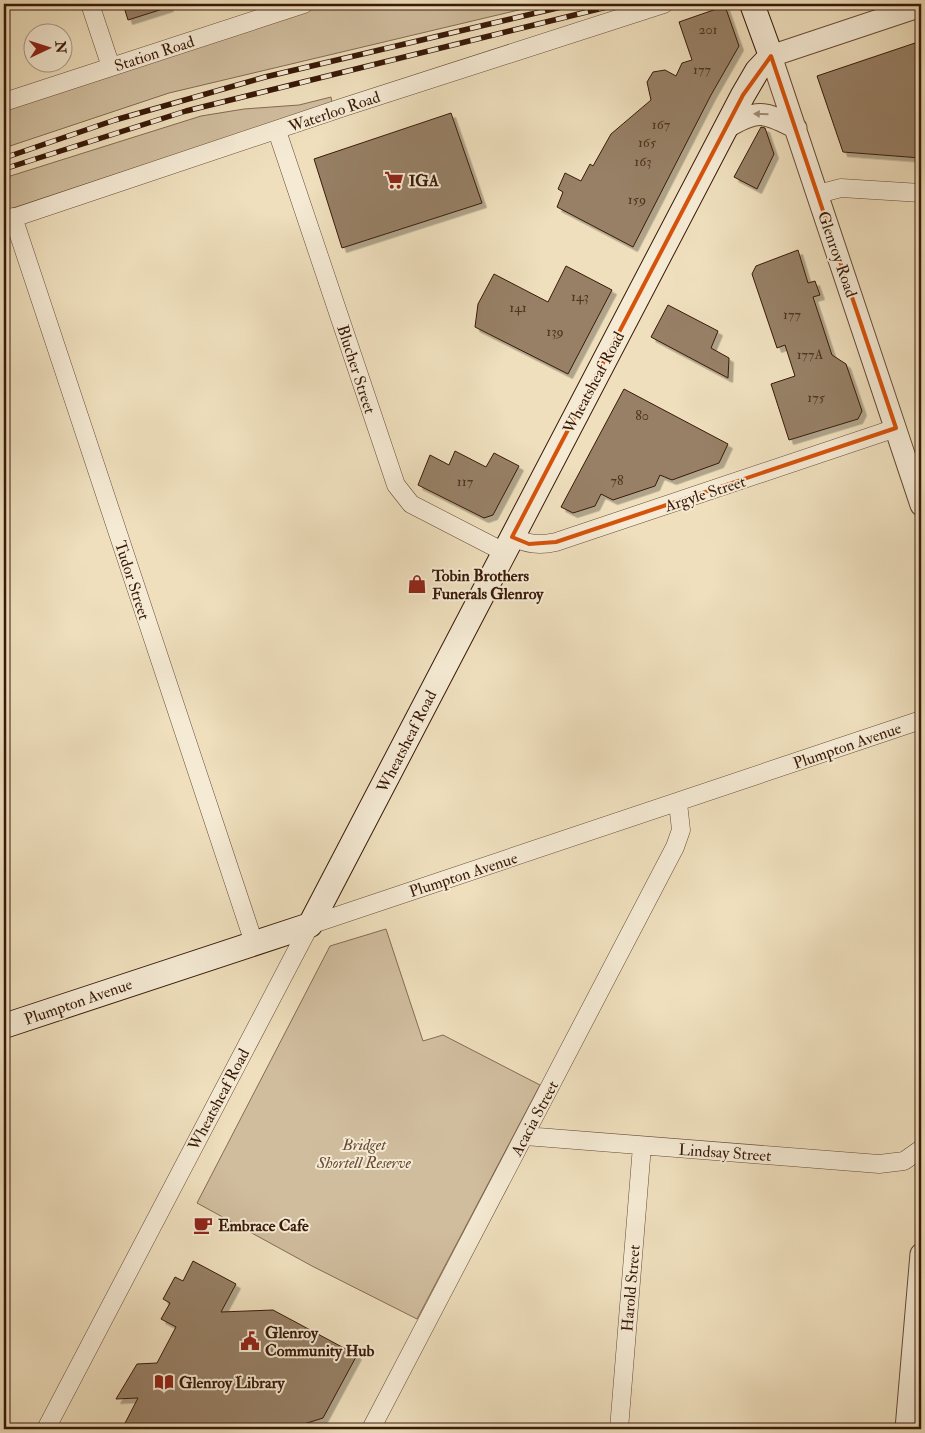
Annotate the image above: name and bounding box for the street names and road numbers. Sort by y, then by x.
street label: Station Road [112,32,197,76]
street label: Waterloo Road [285,87,383,137]
street label: Glenroy Road [813,209,861,300]
street label: Blucher Street [332,322,380,416]
street label: Wheatsheaf Road [558,328,629,438]
street label: Argyle Street [661,472,748,517]
street label: Tudor Street [110,538,154,622]
street label: Wheatsheaf Road [372,687,441,797]
street label: Plumpton Avenue [791,718,905,775]
street label: Plumpton Avenue [407,848,521,903]
street label: Plumpton Avenue [22,974,136,1031]
street label: Wheatsheaf Road [183,1045,254,1155]
street label: Acacia Street [506,1077,563,1160]
street label: Lindsay Street [678,1140,772,1166]
street label: Harold Street [617,1244,645,1332]

